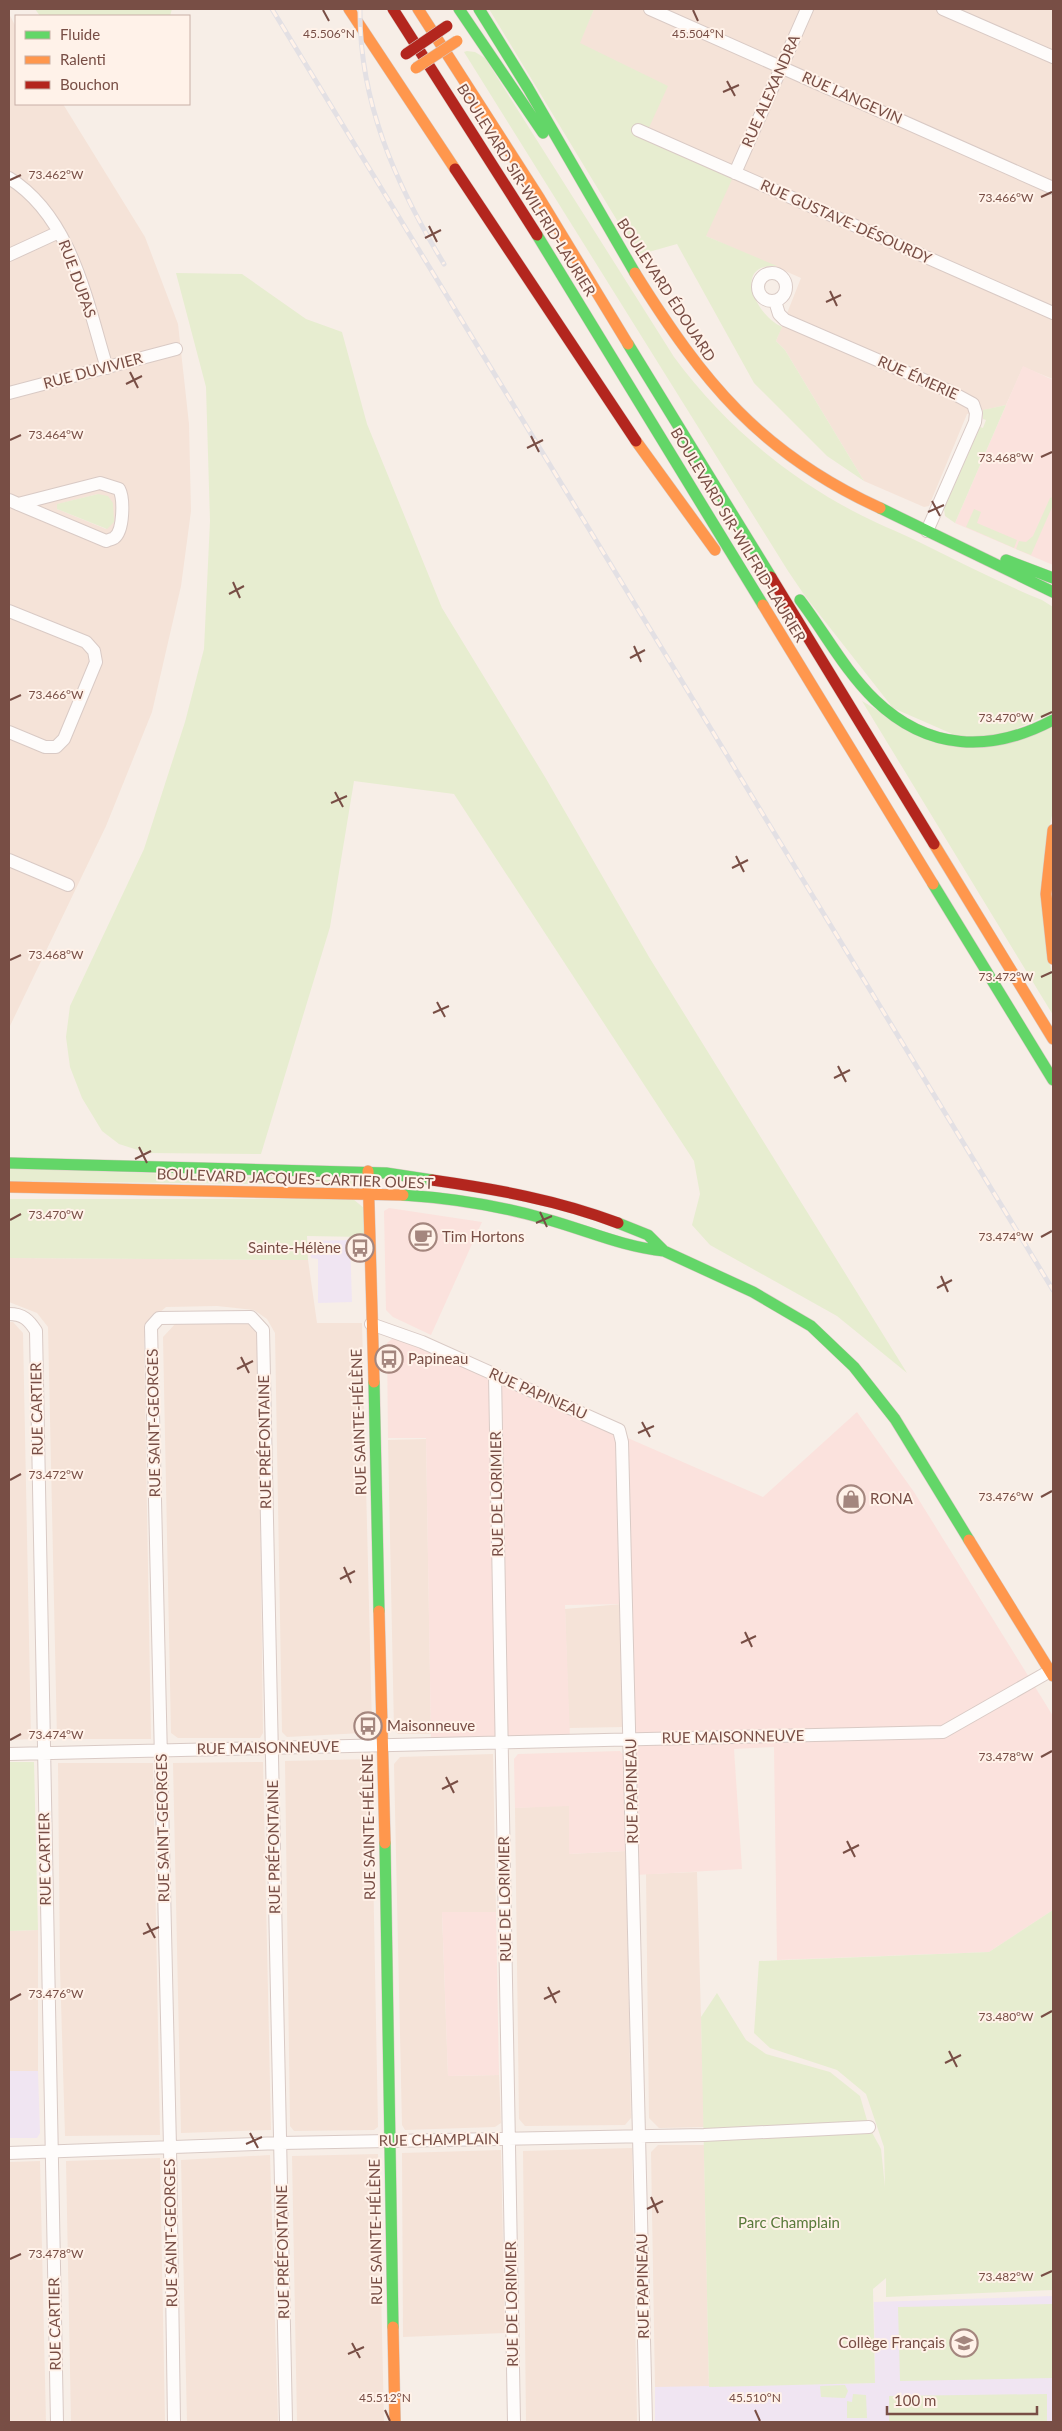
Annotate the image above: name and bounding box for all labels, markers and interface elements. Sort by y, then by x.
legend [15,15,190,105]
text: Fluide [60,25,100,43]
text: 45.506°N [303,26,355,41]
text: 45.504°N [672,26,724,41]
street label: RUE ALEXANDRA [737,31,803,150]
text: Ralenti [60,50,106,68]
street label: RUE LANGEVIN [800,67,905,127]
text: Bouchon [60,75,119,93]
street label: BOULEVARD SIR-WILFRID-LAURIER [454,80,600,300]
text: 73.462°W [28,167,84,182]
street label: RUE GUSTAVE-DÉSOURDY [758,175,935,267]
text: 73.466°W [978,190,1034,205]
street label: BOULEVARD ÉDOUARD [614,214,720,364]
street label: RUE DUPAS [55,237,100,320]
street label: RUE DUVIVIER [41,348,145,392]
street label: RUE ÉMERIE [875,351,962,403]
street label: BOULEVARD SIR-WILFRID-LAURIER [668,424,811,646]
text: 73.464°W [28,427,84,442]
text: 73.468°W [978,450,1034,465]
text: 73.466°W [28,687,84,702]
text: 73.470°W [978,710,1034,725]
text: 73.468°W [28,947,84,962]
text: 73.472°W [978,969,1034,984]
street label: BOULEVARD JACQUES-CARTIER OUEST [156,1164,434,1192]
text: 73.470°W [28,1207,84,1222]
cafe icon: Tim Hortons [408,1222,438,1252]
place label: Tim Hortons [442,1227,524,1245]
text: 73.474°W [978,1229,1034,1244]
bus stop icon: Sainte-Hélène [345,1233,375,1263]
place label: Sainte-Hélène [248,1238,341,1256]
bus stop icon: Papineau [374,1344,404,1374]
street label: RUE SAINT-GEORGES [143,1349,163,1497]
street label: RUE SAINTE-HÉLÈNE [346,1349,370,1495]
place label: Papineau [408,1349,468,1367]
street label: RUE CARTIER [26,1362,46,1456]
street label: RUE PAPINEAU [487,1363,590,1423]
street label: RUE PRÉFONTAINE [254,1375,274,1509]
street label: RUE DE LORIMIER [486,1430,506,1557]
text: 73.472°W [28,1467,84,1482]
shop icon: RONA [836,1484,866,1514]
place label: RONA [870,1489,914,1507]
text: 73.476°W [978,1489,1034,1504]
bus stop icon: Maisonneuve [353,1711,383,1741]
place label: Maisonneuve [387,1716,475,1734]
street label: RUE MAISONNEUVE [661,1726,804,1746]
text: 73.474°W [28,1727,84,1742]
street label: RUE MAISONNEUVE [196,1737,339,1757]
street label: RUE PAPINEAU [621,1738,641,1844]
text: 73.478°W [978,1749,1034,1764]
street label: RUE SAINT-GEORGES [152,1754,172,1902]
street label: RUE SAINTE-HÉLÈNE [358,1754,378,1900]
street label: RUE PRÉFONTAINE [263,1780,283,1914]
street label: RUE CARTIER [34,1812,54,1906]
street label: RUE DE LORIMIER [494,1835,514,1962]
text: 73.476°W [28,1986,84,2001]
text: 73.480°W [978,2009,1034,2024]
street label: RUE CHAMPLAIN [378,2129,500,2149]
street label: RUE SAINT-GEORGES [160,2159,180,2307]
street label: RUE SAINTE-HÉLÈNE [365,2159,385,2305]
street label: RUE PRÉFONTAINE [272,2185,292,2319]
park label: Parc Champlain [738,2213,840,2231]
street label: RUE PAPINEAU [632,2233,652,2339]
street label: RUE DE LORIMIER [501,2240,521,2367]
text: 73.478°W [28,2246,84,2261]
text: 73.482°W [978,2269,1034,2284]
street label: RUE CARTIER [44,2277,64,2371]
school or university icon: Collège Français [949,2328,979,2358]
place label: Collège Français [838,2333,945,2351]
scale bar [887,2384,1037,2416]
text: 45.512°N [359,2390,411,2405]
text: 45.510°N [729,2390,781,2405]
text: 100 m [894,2391,936,2409]

